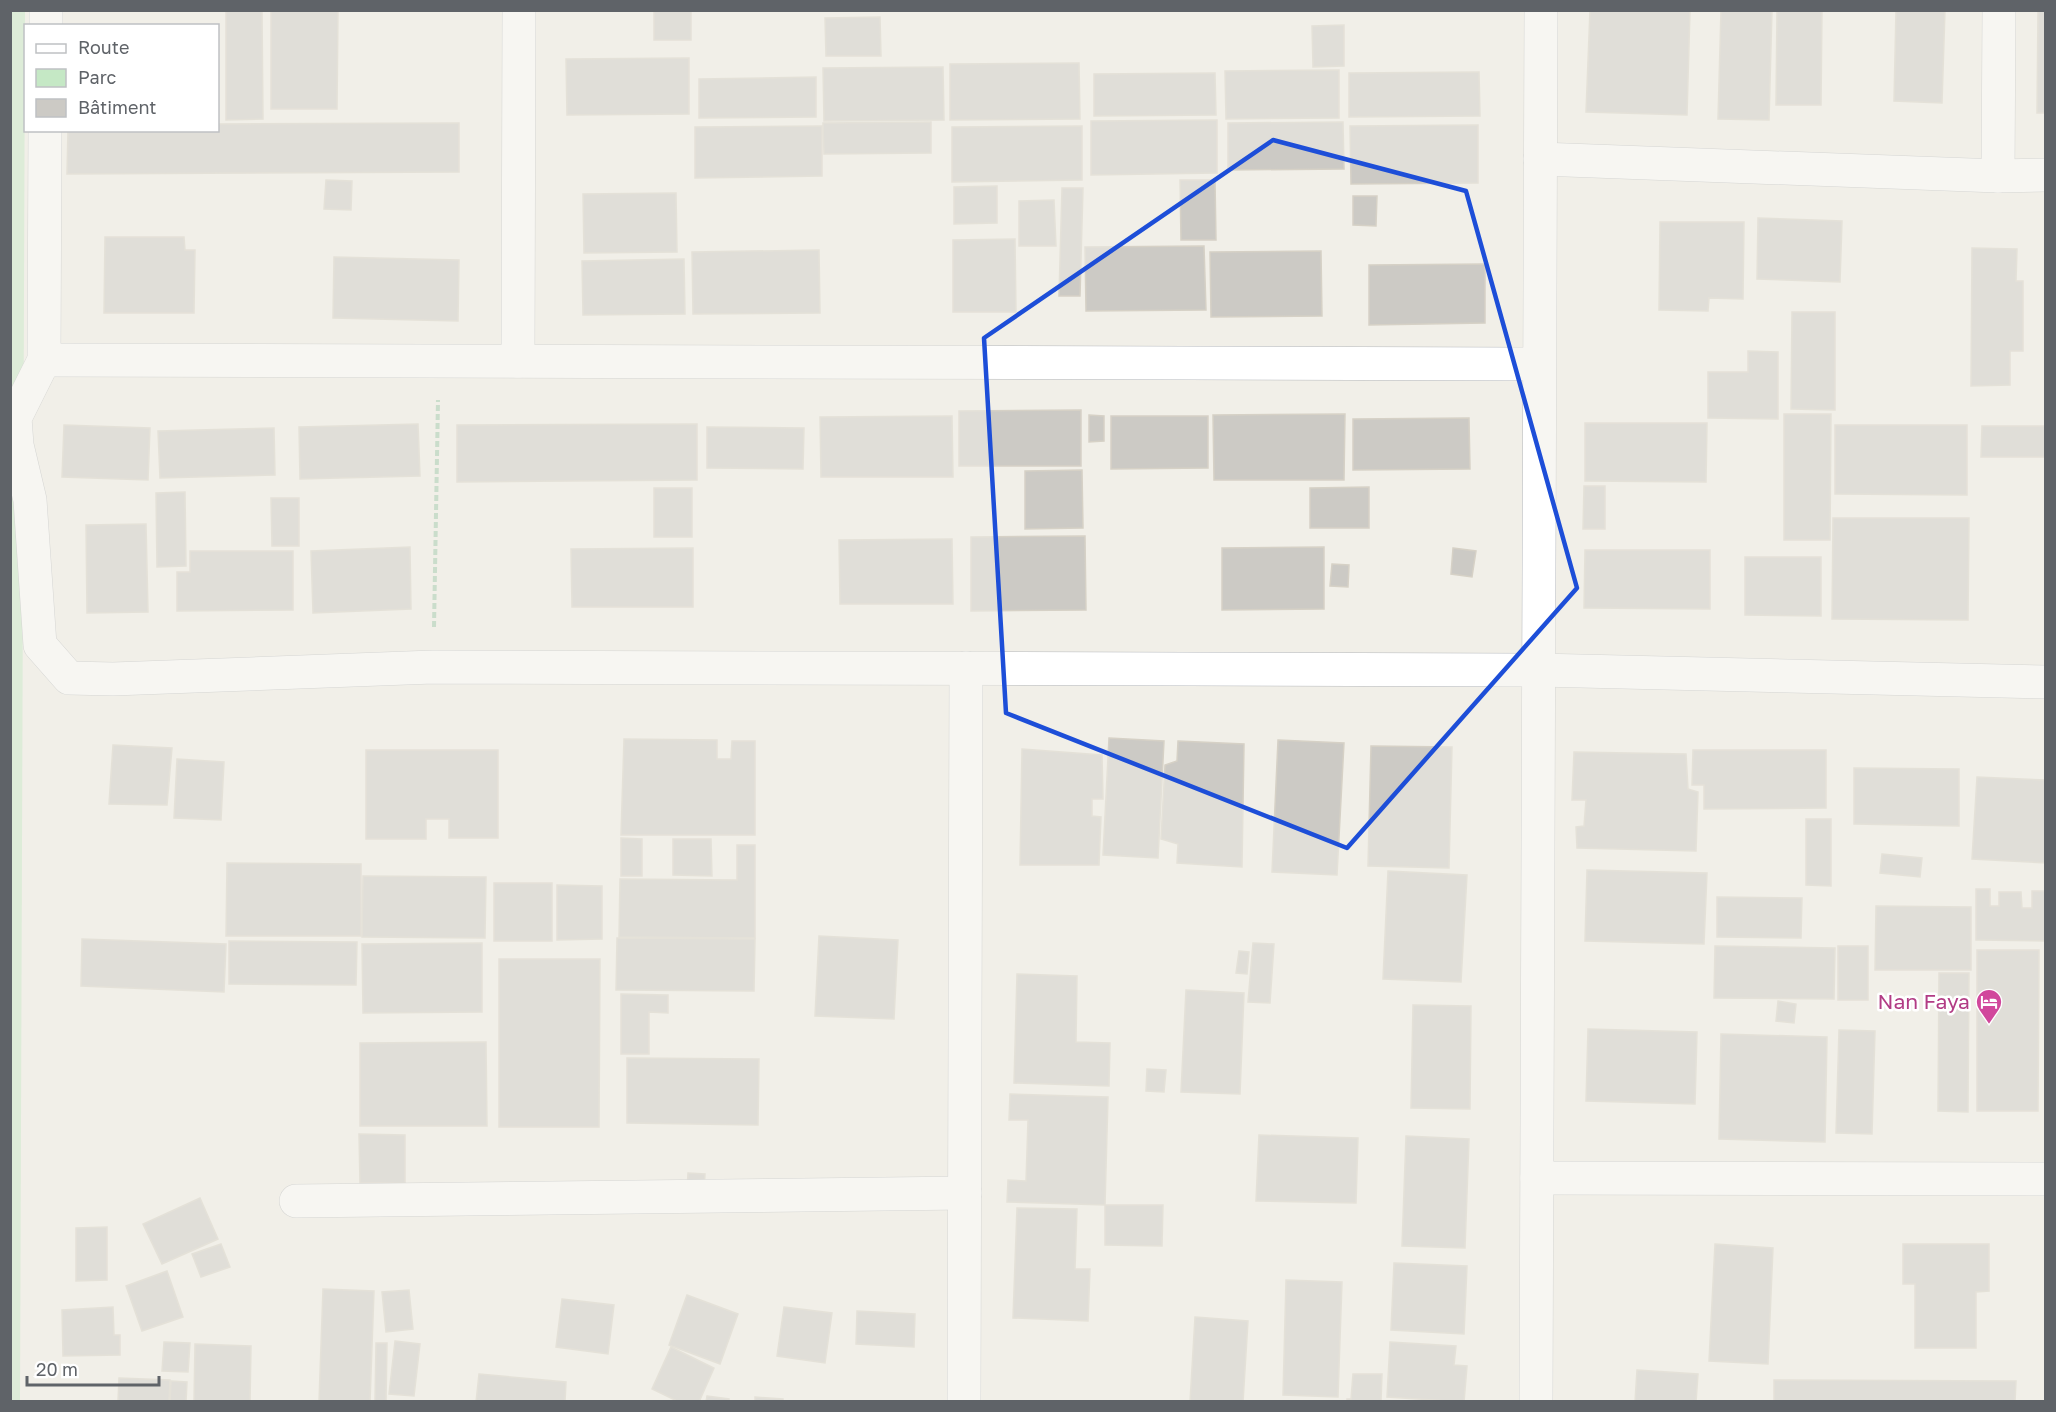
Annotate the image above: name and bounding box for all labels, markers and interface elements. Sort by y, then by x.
legend [24,24,219,132]
text: Route [78,36,129,58]
text: Parc [78,66,117,88]
text: Bâtiment [78,96,157,118]
hotel icon: Nan Faya [1974,987,2004,1025]
place label: Nan Faya [1877,988,1970,1014]
scale bar [27,1349,159,1387]
text: 20 m [36,1358,78,1380]

